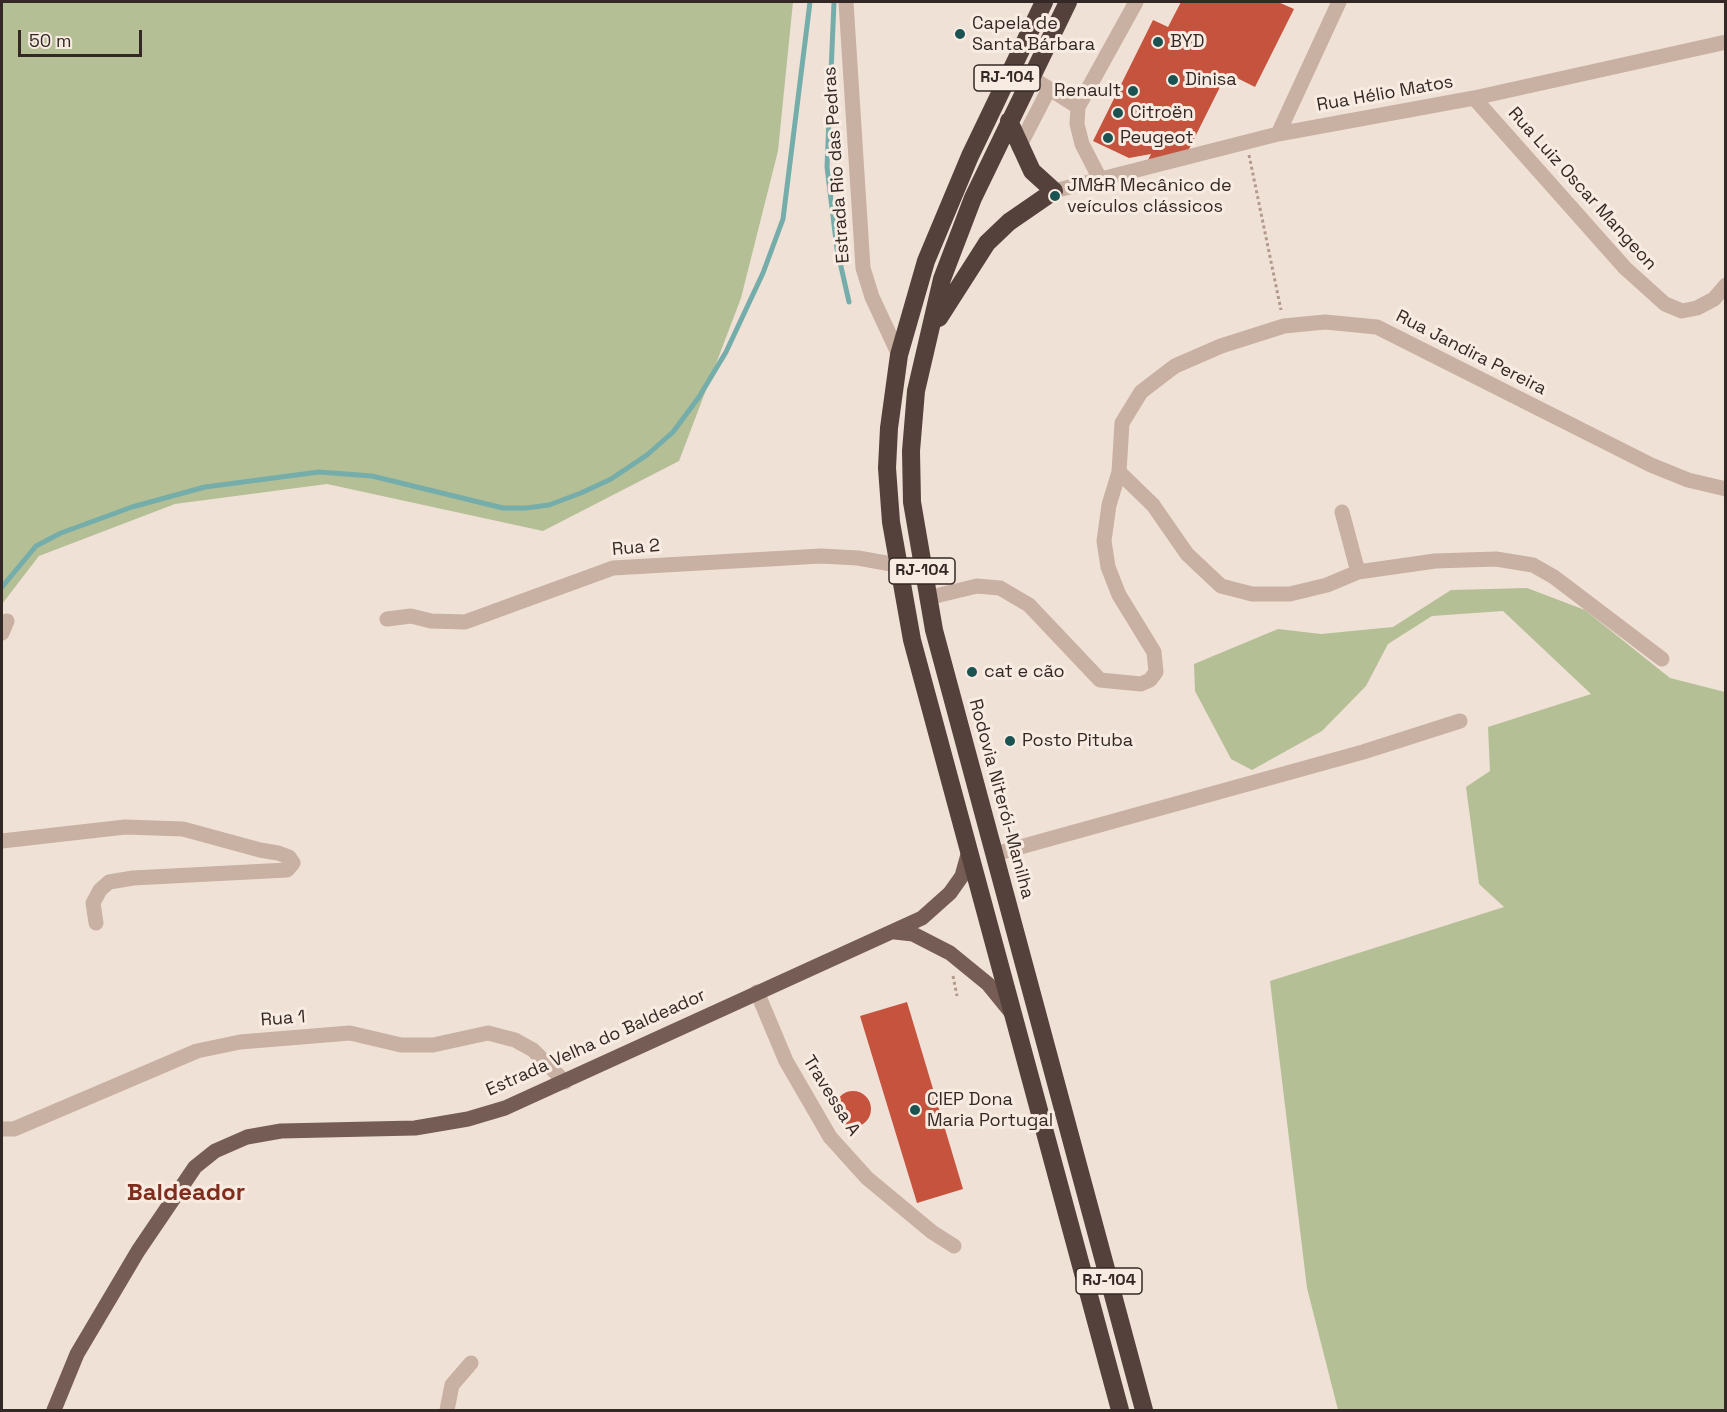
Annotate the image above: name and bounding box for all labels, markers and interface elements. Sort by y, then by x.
place label: Capela de Santa Bárbara [972,13,1095,56]
scale bar [21,18,146,56]
marker: Capela de Santa Bárbara [953,27,967,41]
text: 50 m [29,29,71,52]
place label: BYD [1170,31,1205,53]
marker: BYD [1151,35,1165,49]
road number: RJ-104 [974,65,1040,91]
street label: Estrada Rio das Pedras [819,66,855,264]
place label: Dinisa [1185,69,1237,91]
street label: Rua Hélio Matos [1315,71,1455,117]
marker: Dinisa [1166,73,1180,87]
place label: Renault [1054,80,1121,102]
marker: Renault [1126,84,1140,98]
place label: Citroën [1130,102,1194,124]
street label: Rua Luiz Oscar Mangeon [1503,103,1661,275]
marker: Citroën [1111,106,1125,120]
place label: Peugeot [1120,127,1193,149]
marker: Peugeot [1101,131,1115,145]
place label: JM&R Mecânico de veículos clássicos [1067,175,1232,218]
marker: JM&R Mecânico de veículos clássicos [1048,189,1062,203]
street label: Rua Jandira Pereira [1392,306,1550,400]
street label: Rua 2 [611,535,661,561]
road number: RJ-104 [889,558,955,584]
place label: cat e cão [984,661,1065,683]
marker: cat e cão [965,665,979,679]
street label: Rodovia Niterói-Manilha [964,697,1038,901]
place label: Posto Pituba [1022,730,1133,752]
marker: Posto Pituba [1003,734,1017,748]
street label: Estrada Velha do Baldeador [483,985,709,1101]
street label: Rua 1 [260,1007,306,1031]
street label: Travessa A [798,1052,864,1140]
place label: CIEP Dona Maria Portugal [927,1089,1053,1132]
marker: CIEP Dona Maria Portugal [908,1103,922,1117]
district label: Baldeador [127,1179,245,1207]
road number: RJ-104 [1076,1268,1142,1294]

